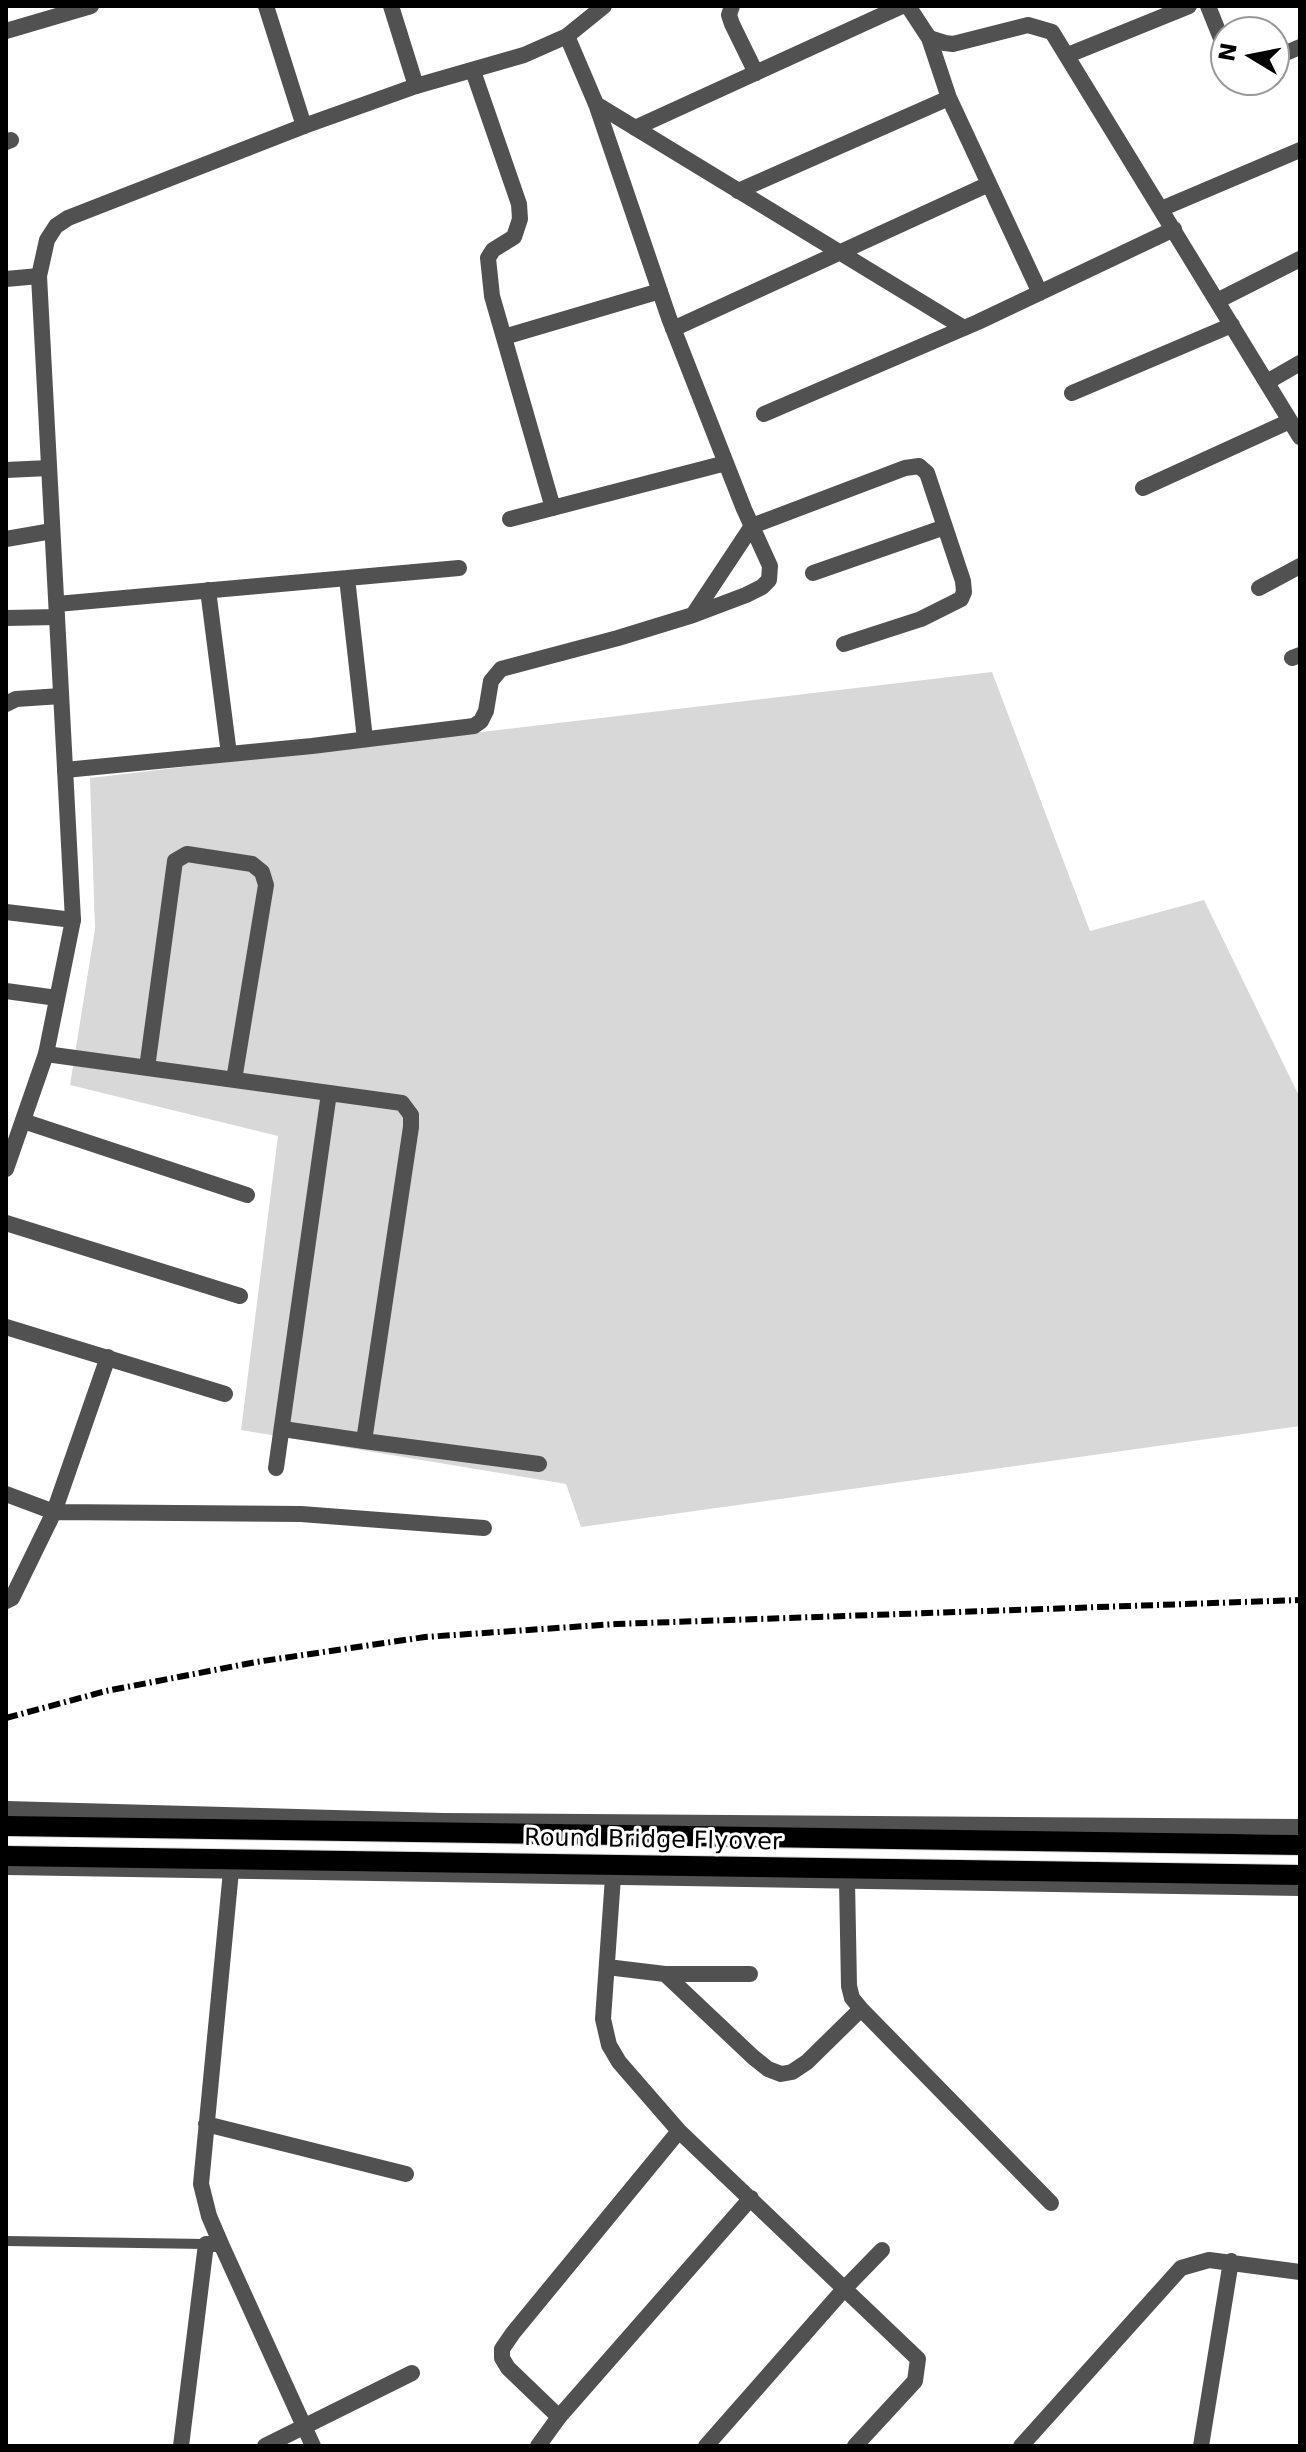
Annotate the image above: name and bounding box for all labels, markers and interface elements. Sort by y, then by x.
north arrow [1210,16,1290,96]
text: N [1214,41,1242,63]
street label: Round Bridge Flyover [524,1824,782,1858]

